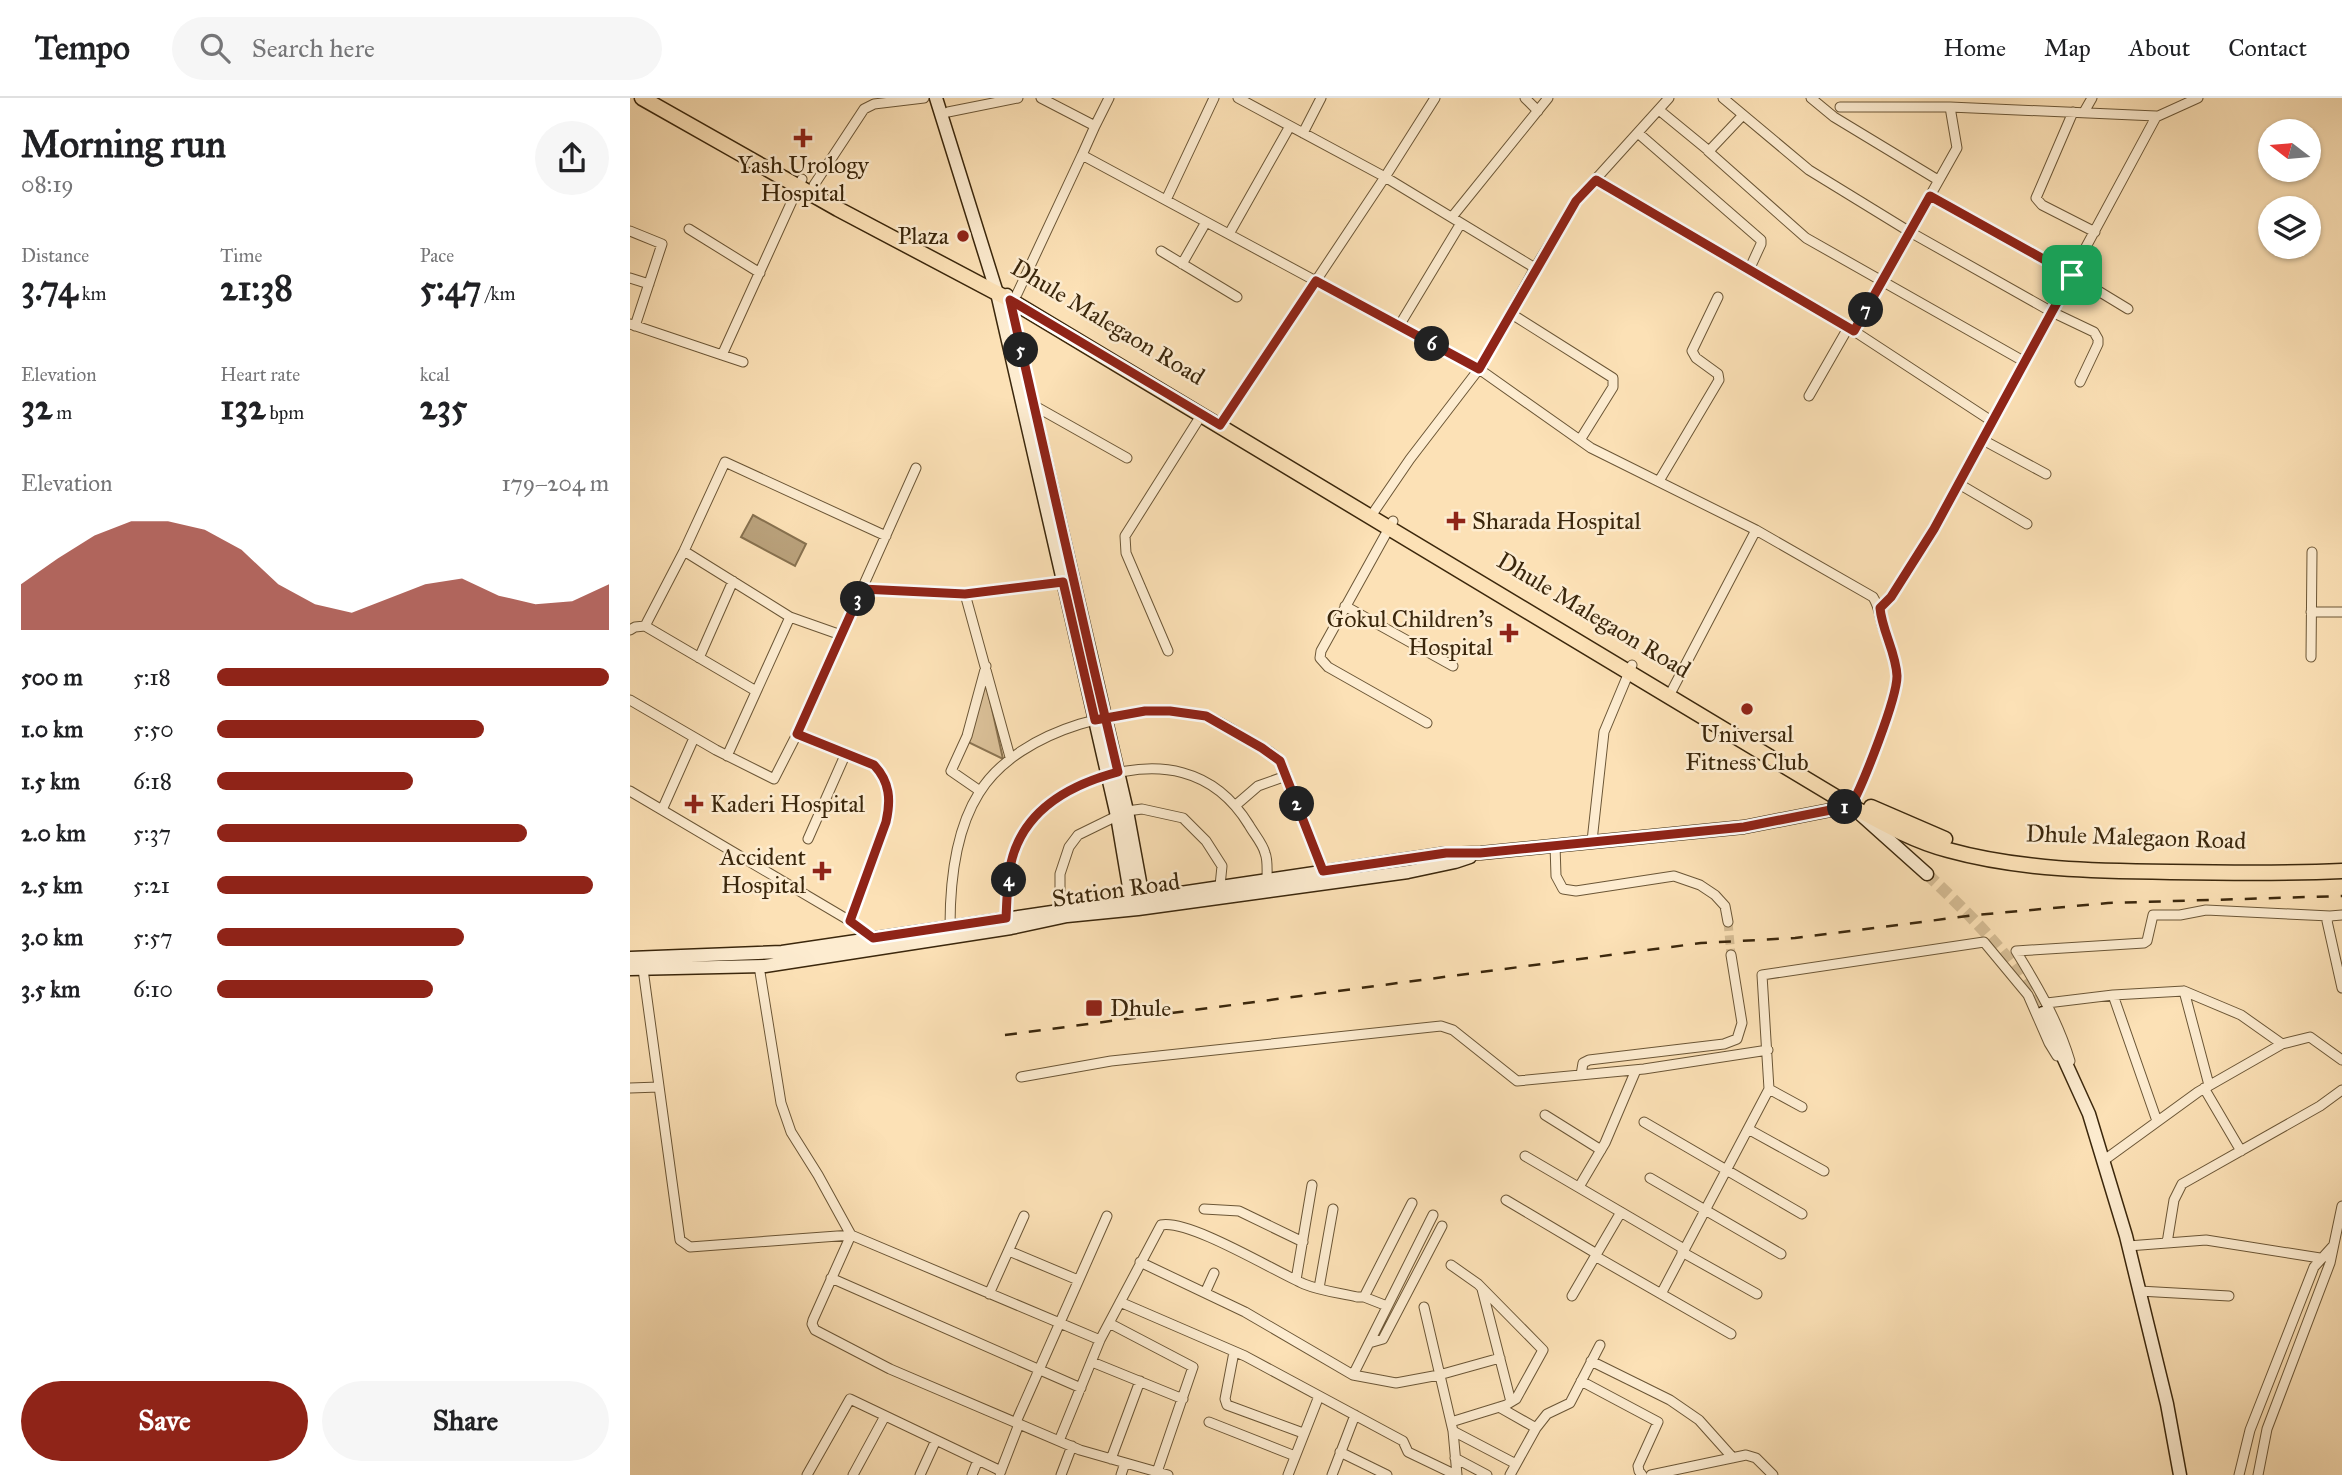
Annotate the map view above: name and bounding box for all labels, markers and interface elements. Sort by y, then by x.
search box [172,17,662,80]
text: Tempo [35,28,130,68]
icon: search [196,29,234,67]
text: Search here [252,32,375,64]
text: Home [1943,33,2006,63]
text: Map [2044,33,2091,63]
text: About [2129,33,2190,63]
text: Contact [2228,33,2307,63]
north arrow [2258,119,2320,182]
map controls [2258,119,2321,259]
text: Morning run [21,121,226,167]
button: share [535,121,609,195]
marker: Yash Urology Hospital [793,128,813,148]
place label: Yash Urology Hospital [737,150,870,208]
text: 08:19 [21,170,74,198]
button: layers [2258,196,2321,259]
place label: Plaza [897,221,950,251]
marker: Plaza [955,228,971,244]
text: Distance [21,244,89,267]
text: Time [220,244,262,267]
text: Pace [420,244,454,267]
pin [2042,245,2102,305]
street label: Dhule Malegaon Road [1006,252,1210,392]
icon: arrive [2053,256,2091,294]
text: 3.74 [21,267,78,310]
text: 21:38 [220,267,293,310]
text: 5:47 [420,267,481,310]
text: km [78,282,106,305]
text: /km [481,282,515,305]
pin: 7 [1848,292,1884,328]
text: 7 [1860,298,1871,321]
pin: 6 [1414,327,1450,362]
pin: 5 [1004,332,1038,368]
text: 6 [1427,332,1436,355]
text: 5 [1016,338,1025,361]
text: Elevation [21,363,96,386]
text: Heart rate [220,363,300,386]
text: kcal [420,363,450,386]
text: 32 [21,386,52,429]
text: 132 [220,386,265,429]
text: 235 [420,386,467,429]
text: m [52,401,72,424]
text: bpm [265,401,304,424]
text: Elevation [21,469,112,497]
text: 179–204 m [501,469,609,497]
place label: Sharada Hospital [1472,506,1641,536]
marker: Sharada Hospital [1446,511,1466,531]
street label: Dhule Malegaon Road [1492,545,1696,685]
pin: 3 [840,582,876,616]
text: 3 [854,587,861,610]
place label: Gokul Children's Hospital [1327,604,1493,662]
marker: Gokul Children's Hospital [1499,623,1519,643]
text: 500 m [21,663,83,691]
text: 5:18 [133,663,171,691]
marker: Universal Fitness Club [1739,701,1755,717]
text: 1.0 km [21,715,83,743]
text: 5:50 [133,715,174,743]
place label: Universal Fitness Club [1685,719,1809,777]
text: 1.5 km [21,767,80,795]
text: 6:18 [133,767,172,795]
pin: 2 [1280,786,1314,822]
place label: Kaderi Hospital [710,789,866,819]
pin: 1 [1828,790,1862,824]
text: 2 [1292,792,1301,815]
marker: Kaderi Hospital [684,794,704,814]
text: 1 [1841,795,1848,818]
street label: Dhule Malegaon Road [2025,818,2247,856]
text: 2.0 km [21,819,86,847]
text: 5:37 [133,819,171,847]
place label: Accident Hospital [719,842,807,900]
marker: Accident Hospital [812,861,832,881]
pin: 4 [992,862,1026,898]
street label: Station Road [1050,866,1182,914]
text: 4 [1003,868,1014,891]
text: 2.5 km [21,871,83,899]
text: 5:21 [133,871,170,899]
text: 3.0 km [21,923,83,951]
text: 5:57 [133,923,172,951]
text: 3.5 km [21,975,80,1003]
text: 6:10 [133,975,173,1003]
place label: Dhule [1110,993,1171,1023]
marker: Dhule [1084,998,1104,1018]
button: Save [21,1381,308,1461]
button: Share [322,1381,609,1461]

